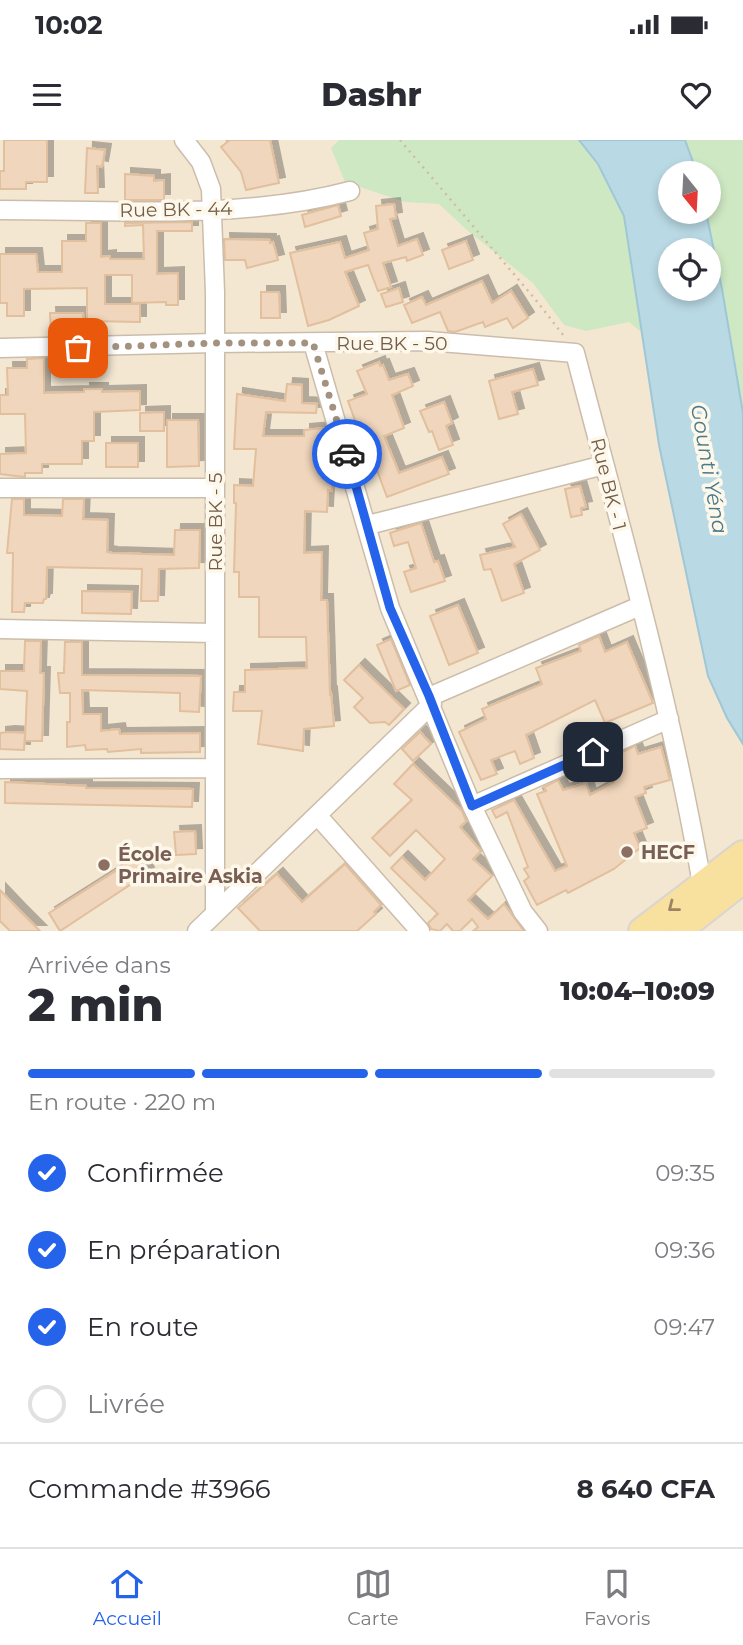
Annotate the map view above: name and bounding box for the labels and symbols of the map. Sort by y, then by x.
north arrow [658,161,721,224]
street label: Rue BK - 44 [119,197,233,222]
pin [48,318,108,378]
street label: Rue BK - 50 [336,332,448,355]
water label: Gounti Yéna [686,402,733,536]
courier [312,419,382,489]
street label: Rue BK - 1 [586,435,631,533]
street label: Rue BK - 5 [204,472,227,571]
pin [563,722,623,782]
place label: HECF [641,841,695,864]
place label: École Primaire Askia [118,843,263,888]
marker: HECF [619,844,635,860]
marker: École Primaire Askia [96,857,112,873]
one-way arrow [668,898,680,911]

